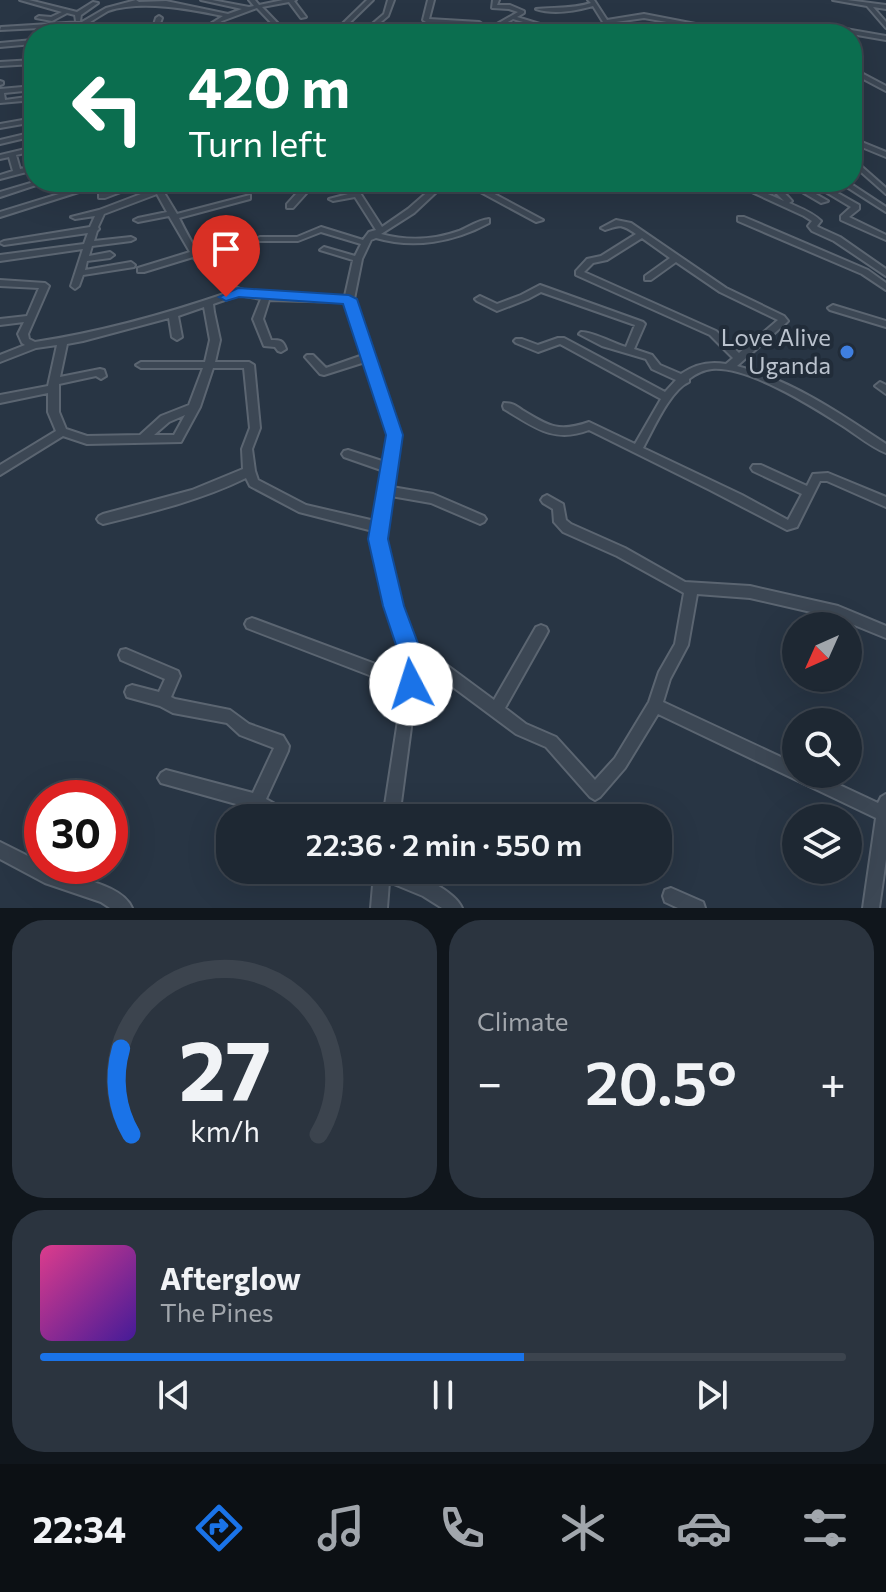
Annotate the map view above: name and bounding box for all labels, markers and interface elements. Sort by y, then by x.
text: 420 m [188,51,350,120]
icon: left [56,56,160,160]
text: Turn left [188,120,327,164]
pin [192,215,260,297]
icon: arrive [204,227,248,271]
place label: Love Alive Uganda [721,322,831,379]
marker: Love Alive Uganda [838,343,856,361]
north arrow [782,612,862,692]
map controls [782,612,862,884]
position arrow [369,642,453,726]
button: search [782,708,862,788]
speed limit sign: 30 [24,780,128,884]
button: layers [782,804,862,884]
text: 22:36 · 2 min · 550 m [306,825,582,862]
text: Climate [477,1005,569,1036]
text: 27 [178,1016,271,1118]
text: 20.5° [585,1044,737,1117]
text: − [477,1054,502,1108]
text: + [820,1054,846,1108]
text: km/h [190,1113,259,1148]
text: Afterglow [160,1259,301,1296]
text: The Pines [160,1296,274,1327]
icon: previous [152,1373,196,1417]
icon: pause [421,1373,465,1417]
icon: next [690,1373,734,1417]
icon: directions [191,1500,247,1556]
icon: music [313,1500,369,1556]
icon: phone [434,1500,490,1556]
icon: climate [555,1500,611,1556]
icon: car [676,1500,732,1556]
icon: filters [797,1500,853,1556]
text: 22:34 [33,1506,126,1550]

